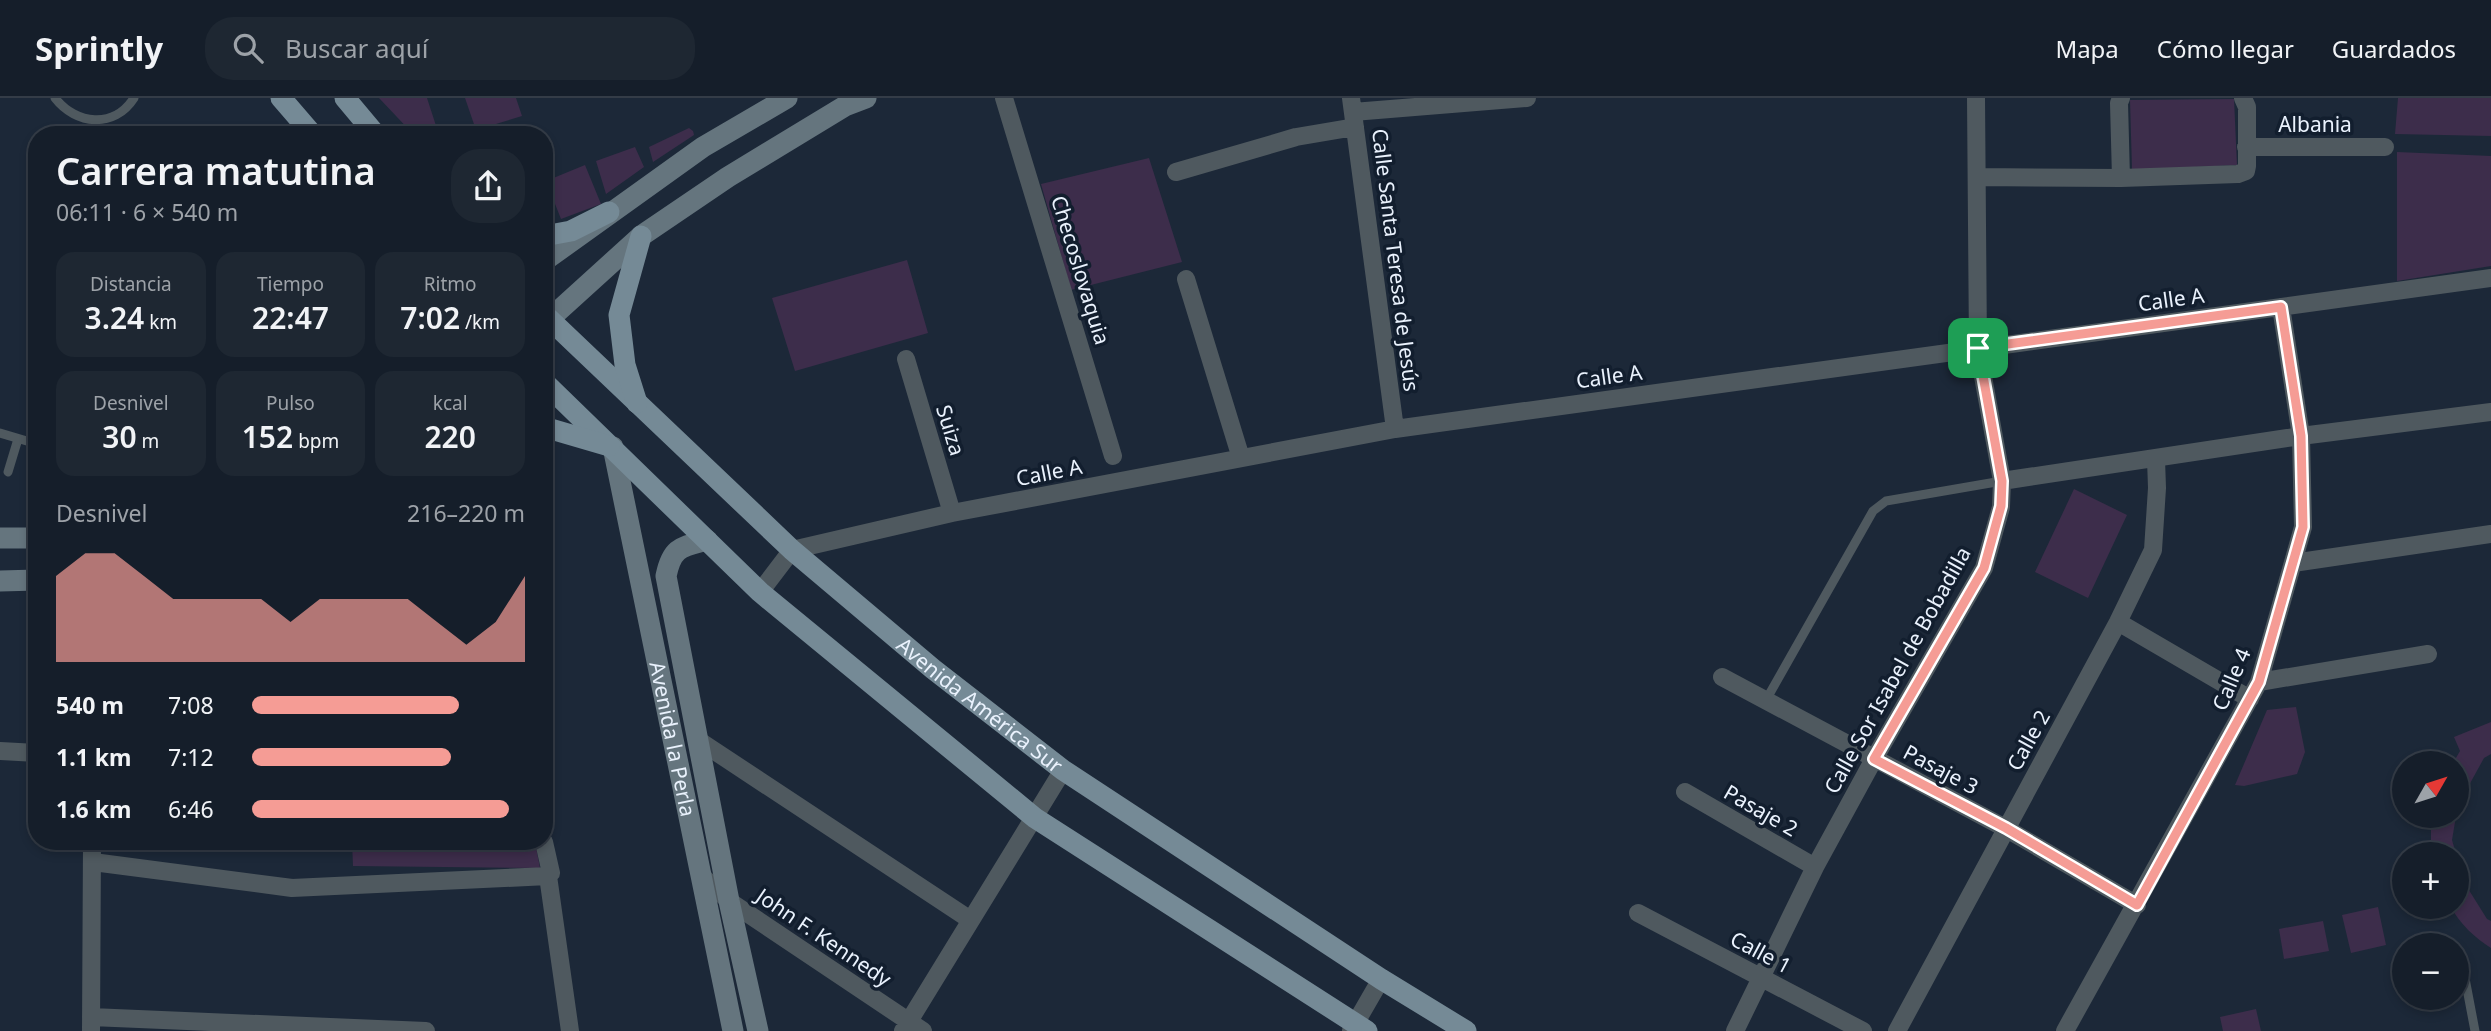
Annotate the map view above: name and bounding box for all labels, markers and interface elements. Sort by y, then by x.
search box [205,17,695,80]
text: Sprintly [35,26,163,71]
icon: search [229,29,267,67]
text: Buscar aquí [285,30,428,66]
text: Mapa [2055,32,2119,65]
text: Cómo llegar [2157,32,2294,65]
text: Guardados [2332,32,2456,65]
street label: Albania [2278,110,2352,138]
street label: Calle Santa Teresa de Jesús [1366,127,1426,393]
text: Carrera matutina [56,144,376,196]
button: share [451,149,525,223]
street label: Checoslovaquia [1045,192,1117,348]
text: 06:11 · 6 × 540 m [56,196,238,228]
text: Distancia [90,271,172,297]
text: Tiempo [257,271,324,297]
text: Ritmo [424,271,477,297]
street label: Calle A [2136,280,2206,317]
text: 3.24 [85,297,144,338]
text: 22:47 [252,297,329,338]
text: 7:02 [400,297,460,338]
text: km [144,309,177,335]
text: /km [460,309,500,335]
pin [1948,318,2008,378]
icon: arrive [1959,329,1997,367]
street label: Calle A [1574,357,1644,394]
text: Desnivel [93,390,169,416]
text: Pulso [266,390,315,416]
text: kcal [433,390,468,416]
street label: Suiza [930,401,972,459]
text: 30 [102,416,137,457]
text: 152 [242,416,293,457]
text: 220 [424,416,476,457]
text: m [137,428,159,454]
text: bpm [293,428,339,454]
street label: Calle A [1014,452,1085,492]
text: Desnivel [56,497,148,529]
text: 216–220 m [407,497,525,529]
street label: Calle Sor Isabel de Bobadilla [1817,541,1977,799]
street label: Avenida América Sur [891,631,1069,779]
street label: Calle 4 [2205,644,2257,714]
street label: Avenida la Perla [643,659,703,819]
text: 540 m [56,689,124,721]
text: 7:08 [168,689,214,721]
street label: Calle 2 [2000,705,2056,775]
street label: Pasaje 3 [1899,738,1983,800]
text: 1.1 km [56,741,131,773]
text: 7:12 [168,741,214,773]
north arrow [2392,751,2469,828]
map controls [2392,751,2469,1010]
street label: Pasaje 2 [1719,778,1803,842]
text: 1.6 km [56,793,131,825]
text: 6:46 [168,793,214,825]
button: + [2392,842,2469,919]
street label: John F. Kennedy [749,880,897,993]
street label: Calle 1 [1726,924,1796,980]
button: − [2392,933,2469,1010]

